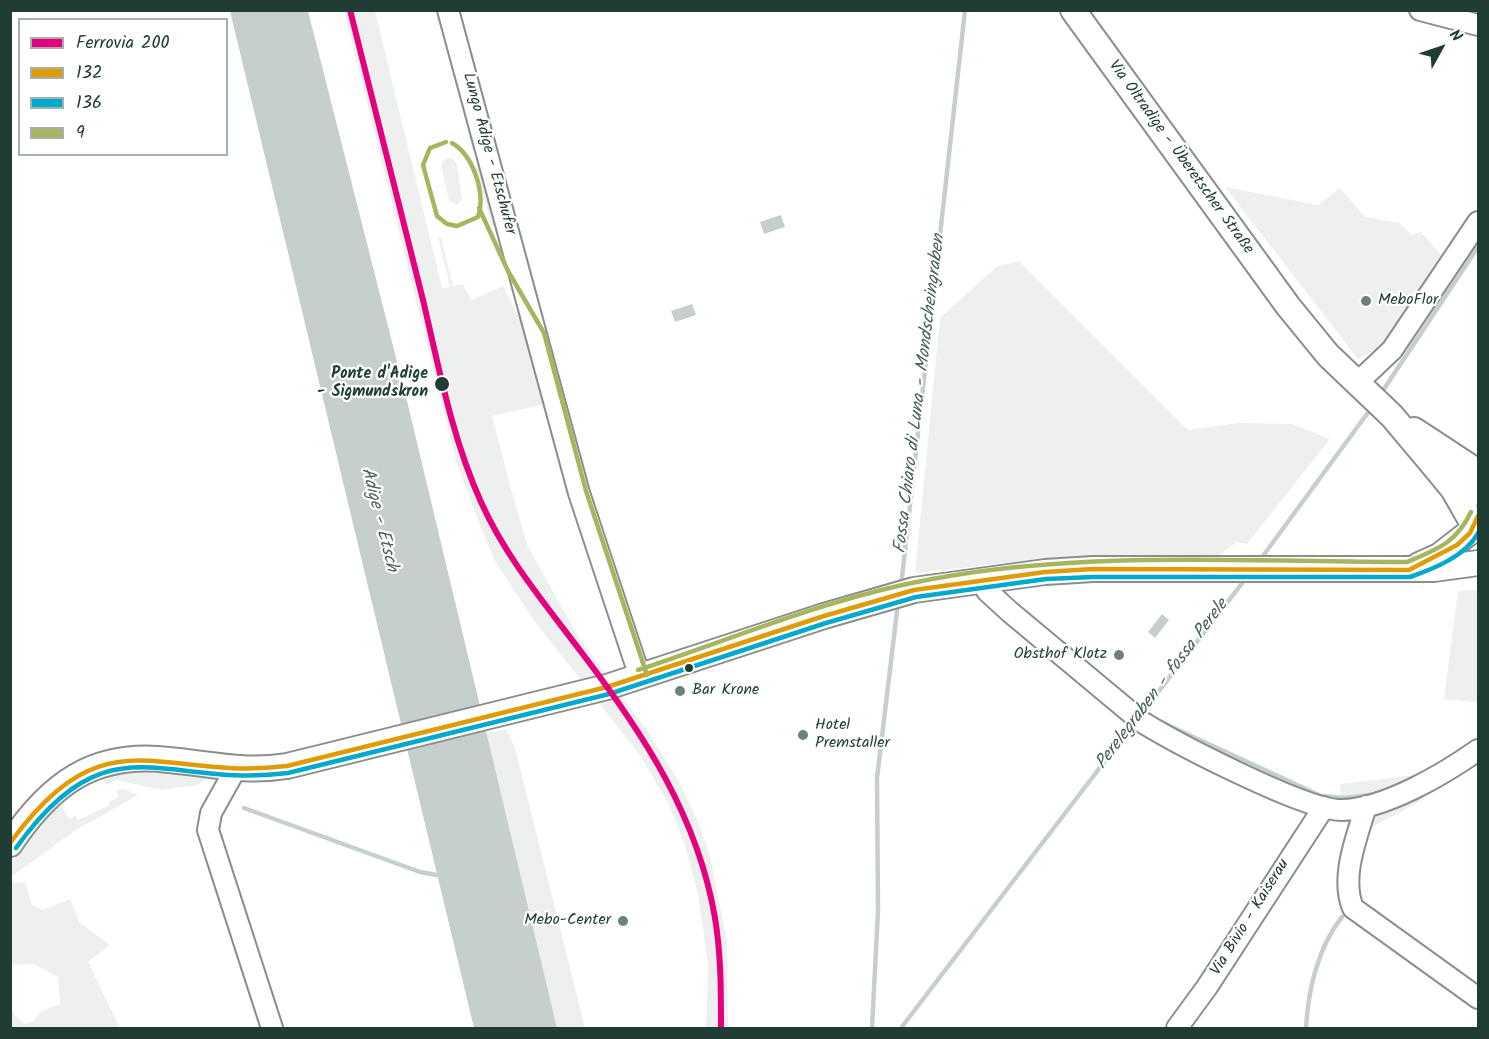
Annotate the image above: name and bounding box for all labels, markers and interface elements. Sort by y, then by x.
legend [18,18,228,156]
north arrow [1411,18,1471,78]
text: N [1442,24,1468,48]
text: Ferrovia 200 [76,29,170,58]
street label: Via Oltradige - Überetscher Straße [1103,57,1257,259]
text: 132 [76,59,102,88]
street label: Lungo Adige - Etschufer [457,71,519,237]
text: 136 [76,89,102,118]
text: 9 [76,119,85,148]
water label: Fossa Chiaro di Luna - Mondscheingraben [891,233,951,555]
place label: MeboFlor [1378,291,1438,311]
marker: MeboFlor [1359,294,1373,308]
place label: Ponte d'Adige - Sigmundskron [317,365,428,403]
marker: Ponte d'Adige - Sigmundskron [433,375,451,393]
water label: Adige - Etsch [355,466,401,574]
water label: Perelegraben - fossa Perele [1092,596,1234,774]
place label: Obsthof Klotz [1014,645,1107,665]
marker: Obsthof Klotz [1112,648,1126,662]
unlabelled marker [683,662,695,674]
place label: Bar Krone [692,681,759,701]
marker: Bar Krone [673,684,687,698]
place label: Hotel Premstaller [815,716,890,754]
marker: Hotel Premstaller [796,728,810,742]
street label: Via Bivio - Kaiserau [1207,856,1295,980]
place label: Mebo-Center [524,911,611,931]
marker: Mebo-Center [616,914,630,928]

